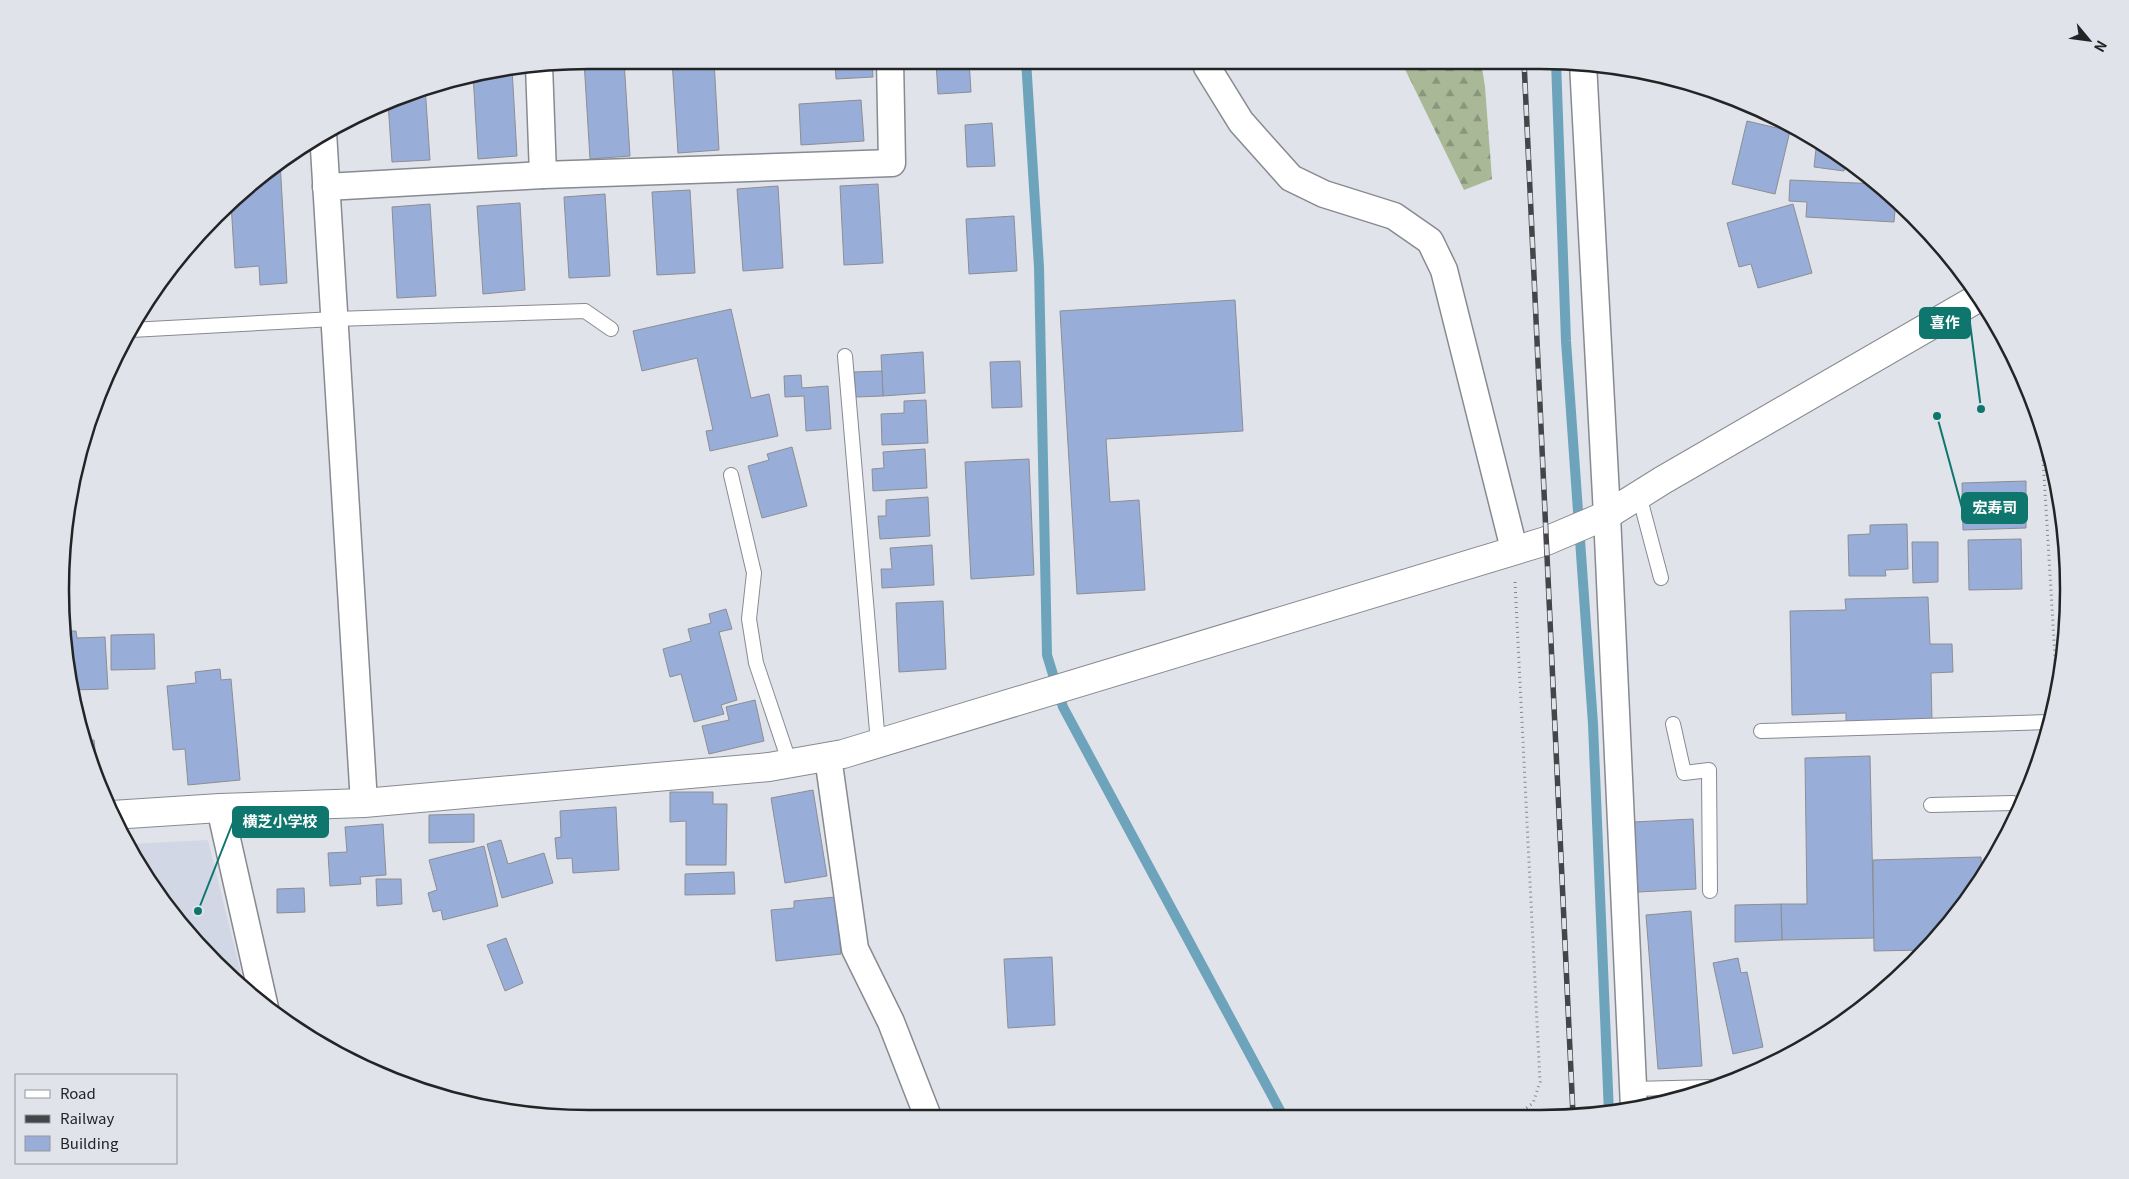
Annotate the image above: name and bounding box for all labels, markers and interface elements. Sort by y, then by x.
north arrow [2064,15,2114,65]
text: N [2090,37,2113,56]
callout: 喜作 [1920,308,1970,338]
text: 喜作 [1930,311,1960,332]
callout: 宏寿司 [1962,493,2027,523]
text: 宏寿司 [1972,496,2018,517]
callout: 横芝小学校 [233,807,328,837]
text: 横芝小学校 [242,810,318,831]
legend [15,1074,178,1164]
text: Road [60,1082,96,1103]
text: Railway [60,1107,115,1128]
text: Building [60,1132,119,1153]

